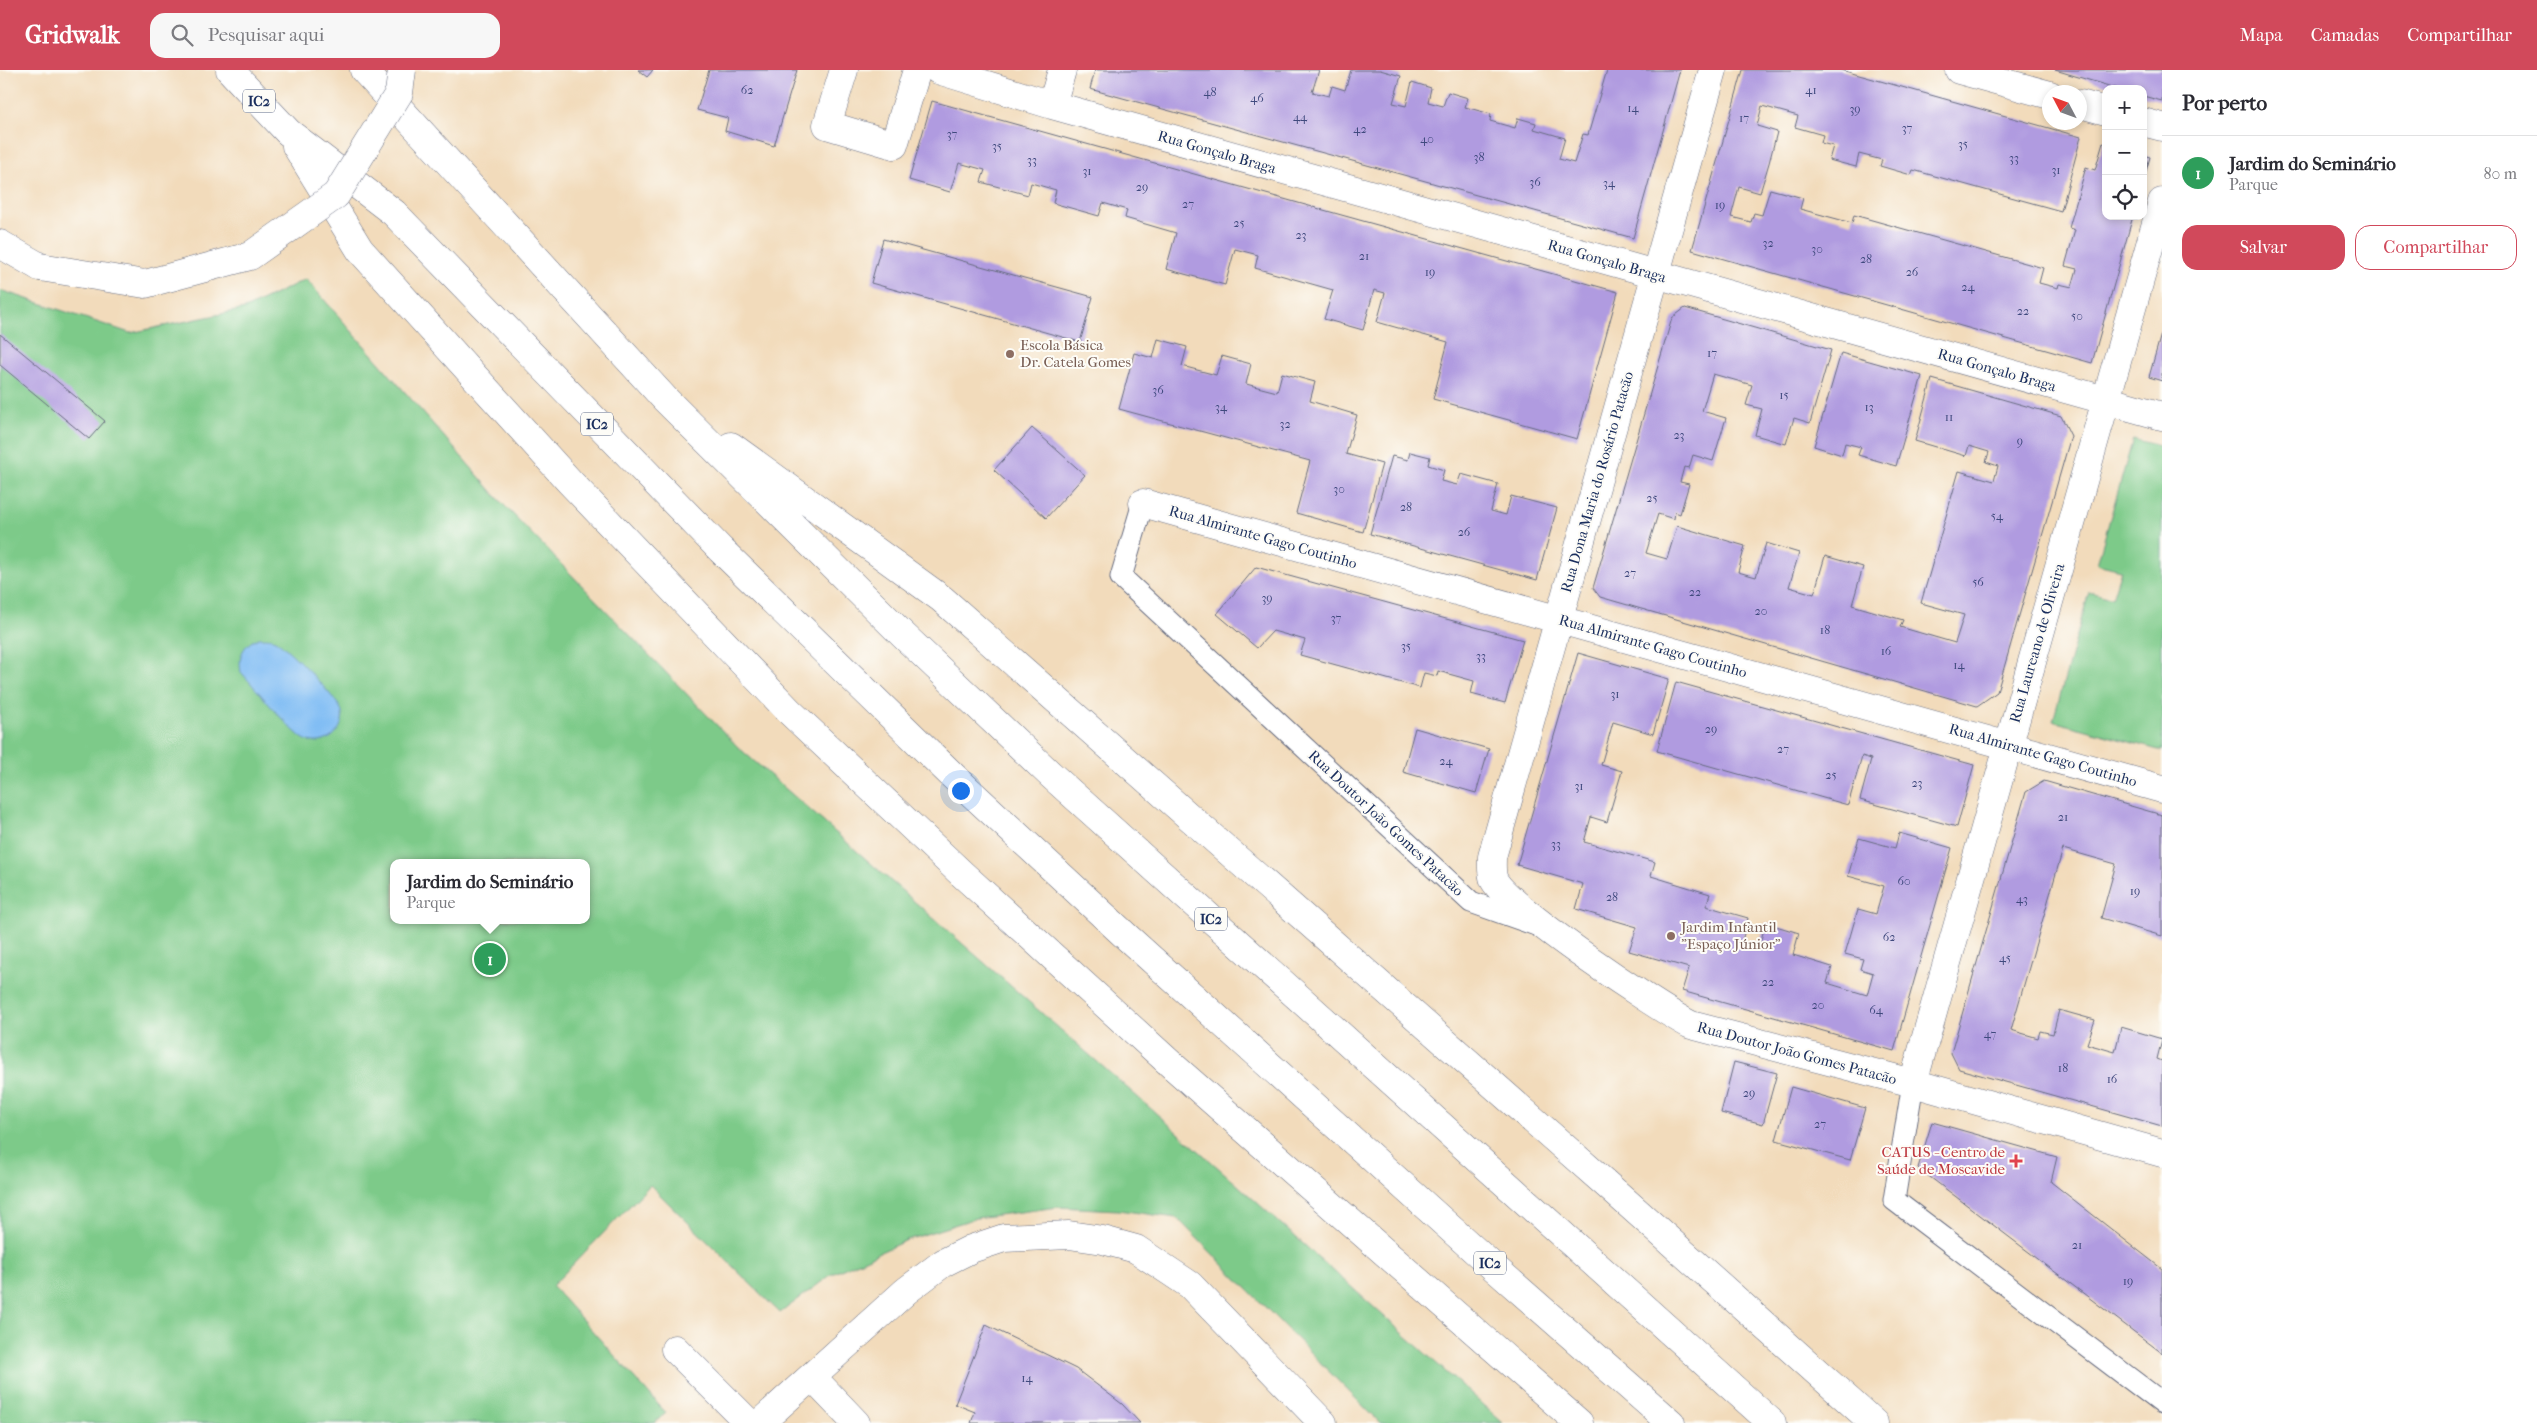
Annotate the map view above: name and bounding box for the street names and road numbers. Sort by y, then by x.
road number: IC2 [243,90,275,112]
street label: Rua Gonçalo Braga [1156,126,1279,178]
street label: Rua Gonçalo Braga [1546,235,1669,287]
street label: Rua Gonçalo Braga [1936,344,2059,396]
street label: Rua Dona Maria do Rosário Patacão [1557,369,1637,595]
road number: IC2 [581,412,613,436]
street label: Rua Almirante Gago Coutinho [1167,502,1359,573]
street label: Rua Laureano de Oliveira [2006,560,2069,725]
street label: Rua Almirante Gago Coutinho [1557,611,1749,682]
street label: Rua Almirante Gago Coutinho [1947,720,2139,791]
street label: Rua Doutor João Gomes Patacão [1305,746,1468,900]
road number: IC2 [1195,908,1227,931]
street label: Rua Doutor João Gomes Patacão [1695,1018,1899,1088]
road number: IC2 [1474,1252,1506,1274]

